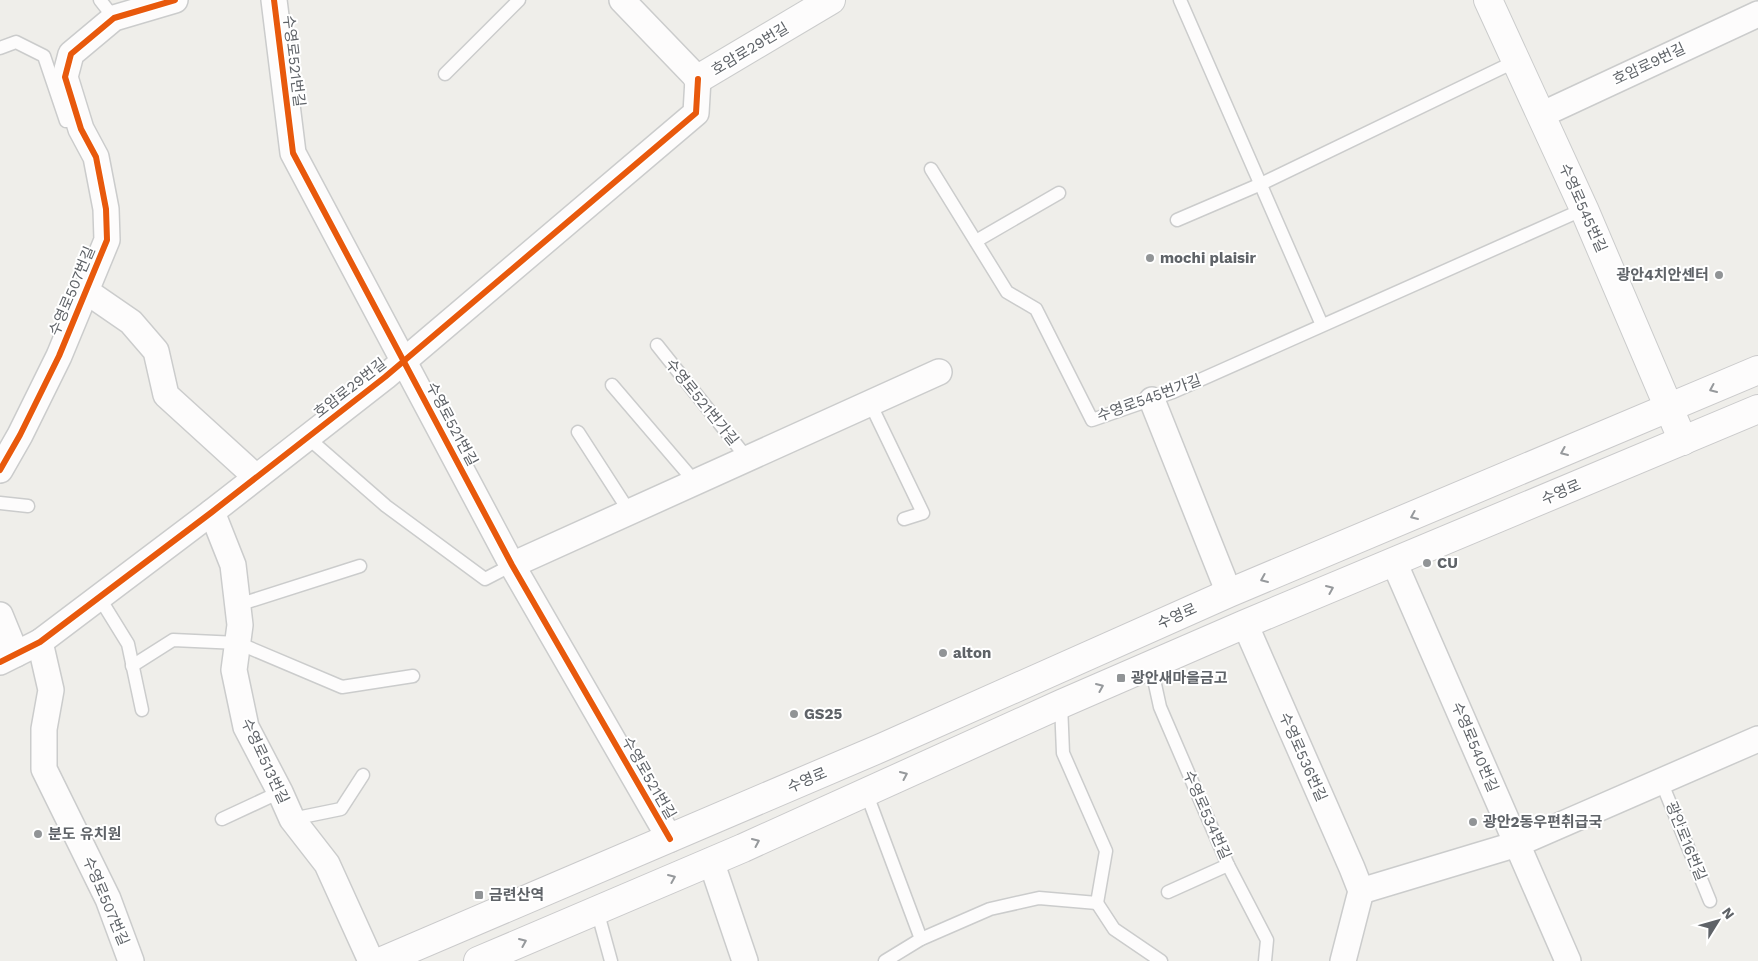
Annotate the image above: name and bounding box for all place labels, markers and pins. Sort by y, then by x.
place label: mochi plaisir [1160,249,1256,267]
marker: mochi plaisir [1144,252,1156,264]
place label: 광안4치안센터 [1617,266,1709,284]
marker: 광안4치안센터 [1713,269,1725,281]
place label: CU [1437,554,1458,572]
marker: CU [1421,557,1433,569]
place label: alton [953,644,991,662]
marker: alton [937,647,949,659]
place label: 광안새마을금고 [1131,669,1228,687]
marker: 광안새마을금고 [1115,672,1127,684]
place label: GS25 [804,705,842,723]
marker: GS25 [788,708,800,720]
place label: 광안2동우편취급국 [1483,813,1603,831]
marker: 광안2동우편취급국 [1467,816,1479,828]
place label: 분도 유치원 [48,825,121,843]
marker: 분도 유치원 [32,828,44,840]
place label: 금련산역 [489,886,544,904]
marker: 금련산역 [473,889,485,901]

